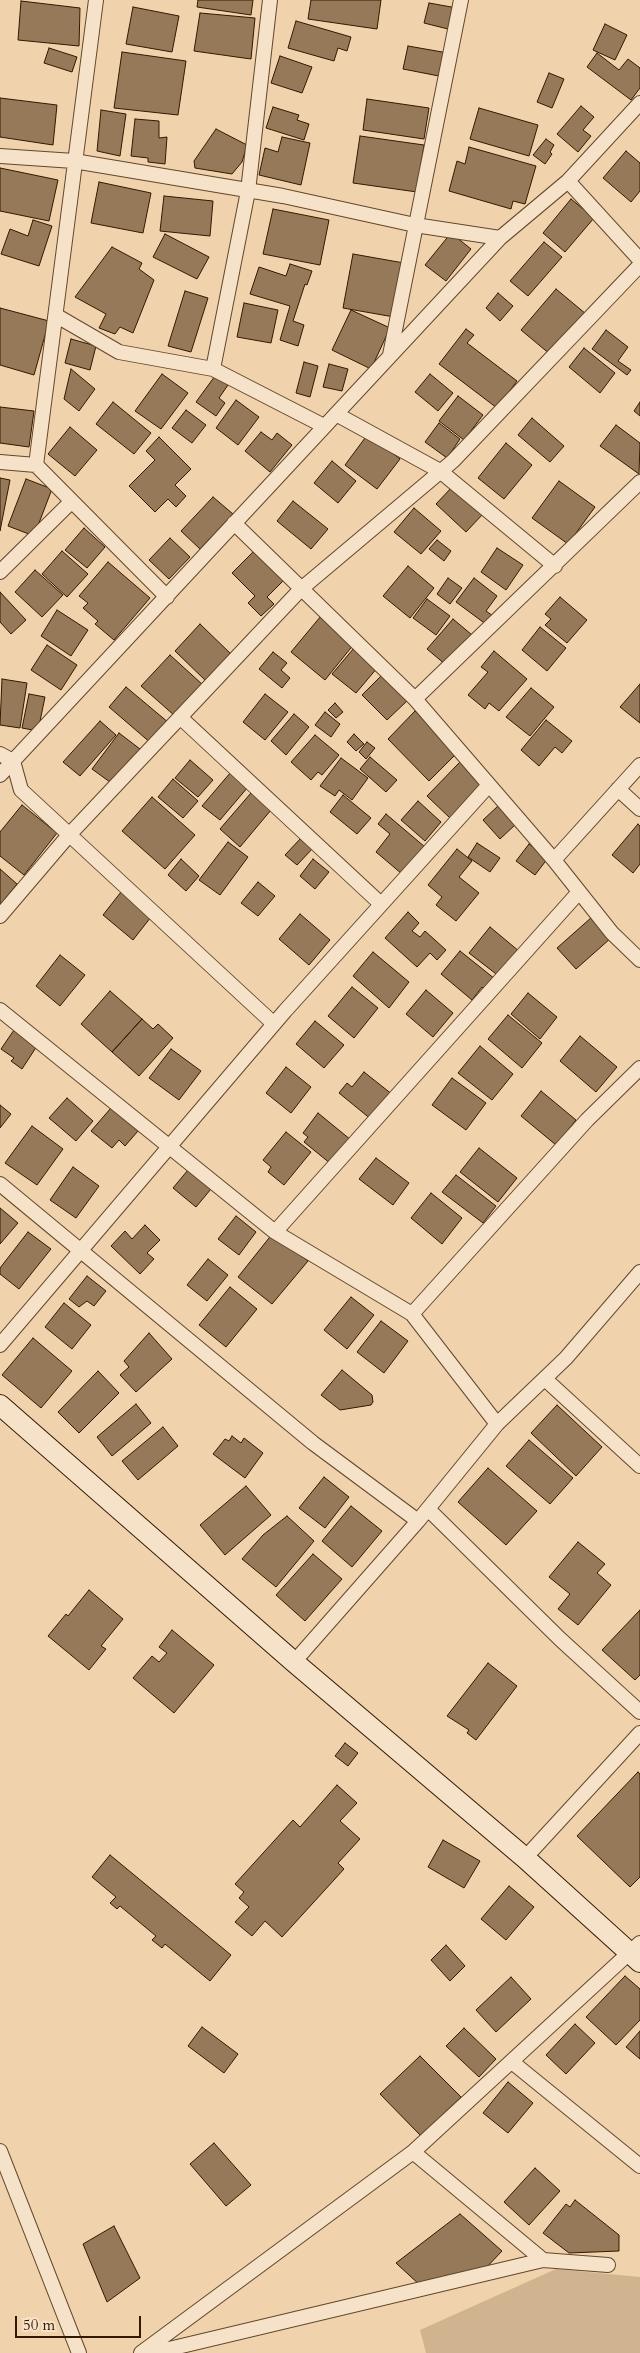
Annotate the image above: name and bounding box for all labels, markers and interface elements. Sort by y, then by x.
scale bar [18,2306,144,2338]
text: 50 m [23,2315,55,2335]

